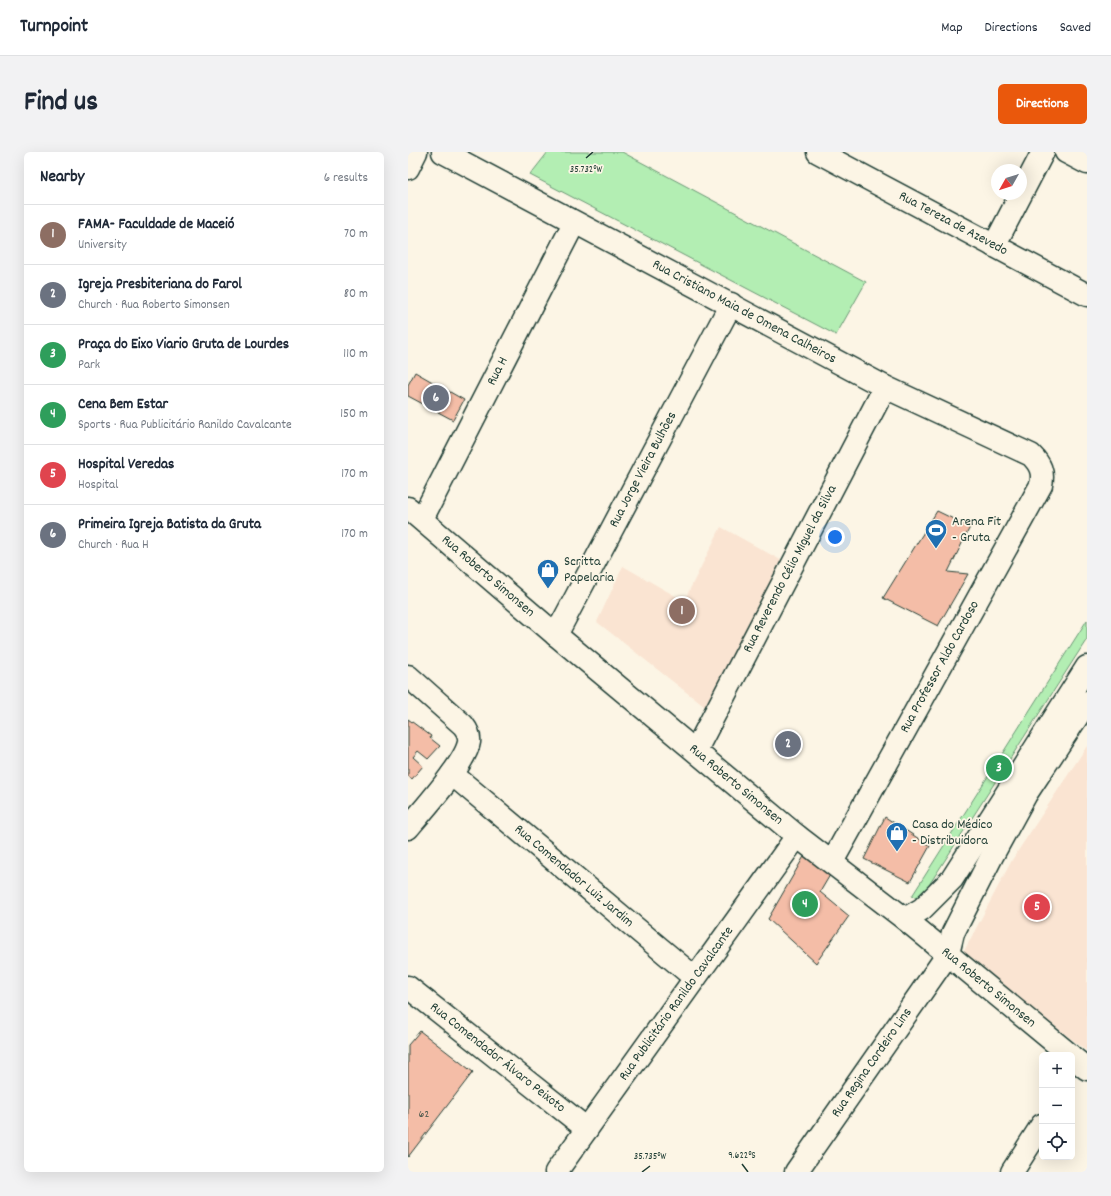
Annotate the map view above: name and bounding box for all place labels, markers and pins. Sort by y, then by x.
pin: 6 [423,383,449,413]
place label: Arena Fit - Gruta [952,512,1001,548]
sports icon: Arena Fit - Gruta [923,517,949,550]
place label: Scritta Papelaria [564,552,614,588]
shop icon: Scritta Papelaria [535,557,561,590]
pin: 1 [669,596,695,626]
pin: 2 [775,729,801,759]
pin: 3 [986,753,1012,783]
place label: Casa do Médico - Distribuidora [912,815,992,851]
shop icon: Casa do Médico - Distribuidora [884,820,910,853]
pin: 4 [792,889,818,919]
pin: 5 [1024,892,1050,922]

